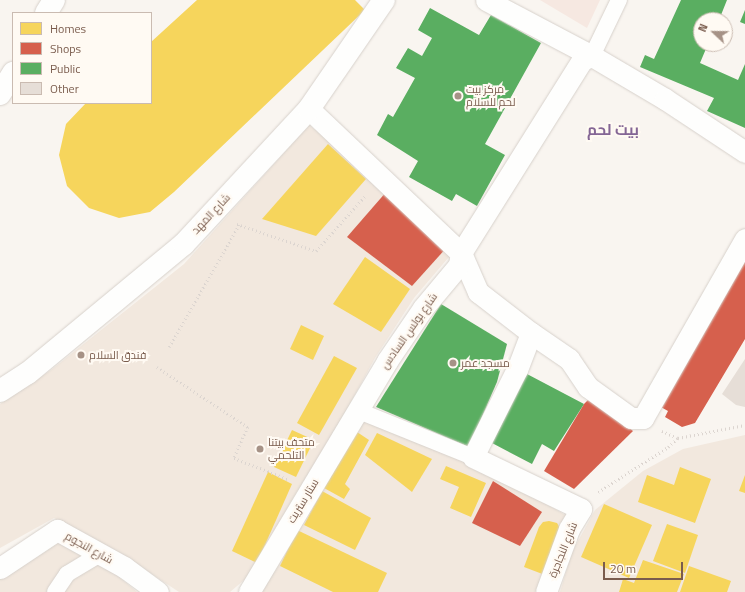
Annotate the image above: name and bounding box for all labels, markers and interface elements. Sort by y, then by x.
legend [12,12,152,104]
north arrow [693,12,733,52]
text: Homes [50,19,86,38]
text: N [694,21,712,34]
text: Shops [50,39,81,58]
text: Public [50,59,80,78]
text: Other [50,79,79,98]
place label: مركز بيت لحم للسلام [466,83,515,109]
marker: مركز بيت لحم للسلام [453,91,463,101]
district label: بيت لحم [587,121,639,139]
street label: شارع المهد [189,191,233,237]
street label: شارع بولس السادس [378,291,440,371]
place label: فندق السلام [89,348,146,362]
marker: فندق السلام [76,350,86,360]
place label: مسجد عمر [461,356,510,370]
marker: مسجد عمر [448,358,458,368]
place label: متحف بيتنا التلحمي [268,436,315,462]
marker: متحف بيتنا التلحمي [255,444,265,454]
street label: ستار ستريت [285,476,321,526]
street label: شارع النجاجرة [546,520,580,580]
street label: شارع النجوم [63,529,115,567]
scale bar [605,554,685,580]
text: 20 m [610,559,636,578]

